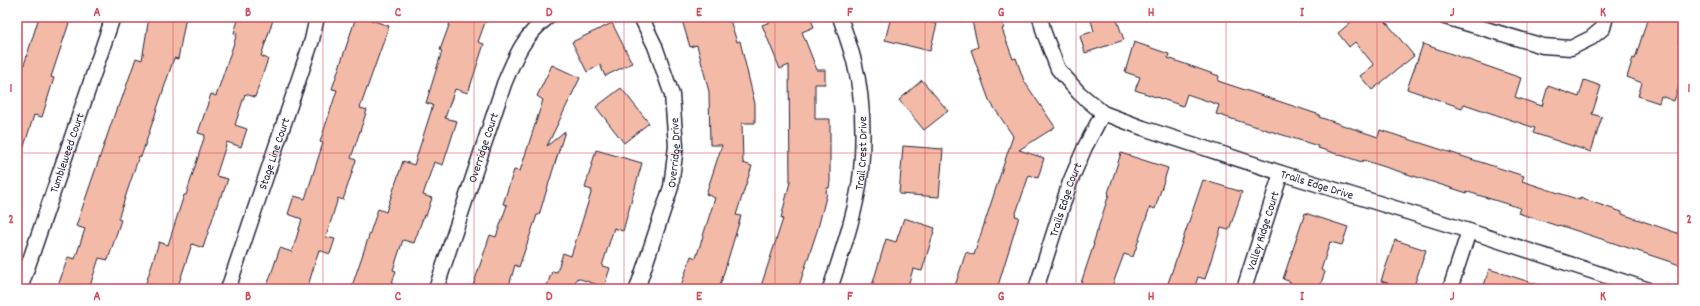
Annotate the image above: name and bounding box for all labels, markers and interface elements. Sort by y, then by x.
text: A [93,4,101,23]
text: B [245,4,251,23]
text: C [395,4,402,23]
text: D [546,4,553,23]
text: E [696,4,703,23]
text: F [847,4,853,23]
text: G [998,4,1005,23]
text: H [1148,4,1155,23]
text: I [1300,4,1305,23]
text: J [1450,4,1455,23]
text: K [1600,4,1606,23]
text: 1 [10,80,13,99]
text: 1 [1688,80,1691,99]
street label: Tumbleweed Court [46,110,90,196]
street label: Overridge Court [465,110,504,185]
street label: Stage Line Court [255,115,295,192]
street label: Trail Crest Drive [851,116,873,192]
street label: Overridge Drive [664,117,686,189]
street label: Trails Edge Court [1046,160,1087,239]
street label: Trails Edge Drive [1278,166,1355,205]
street label: Valley Ridge Court [1243,189,1285,273]
text: 2 [8,211,14,230]
text: 2 [1686,211,1692,230]
text: A [93,288,101,306]
text: B [245,288,251,306]
text: C [395,288,402,306]
text: D [546,288,553,306]
text: E [696,288,703,306]
text: F [847,288,853,306]
text: G [998,288,1005,306]
text: H [1148,288,1155,306]
text: I [1300,288,1305,306]
text: J [1450,288,1455,306]
text: K [1600,288,1606,306]

